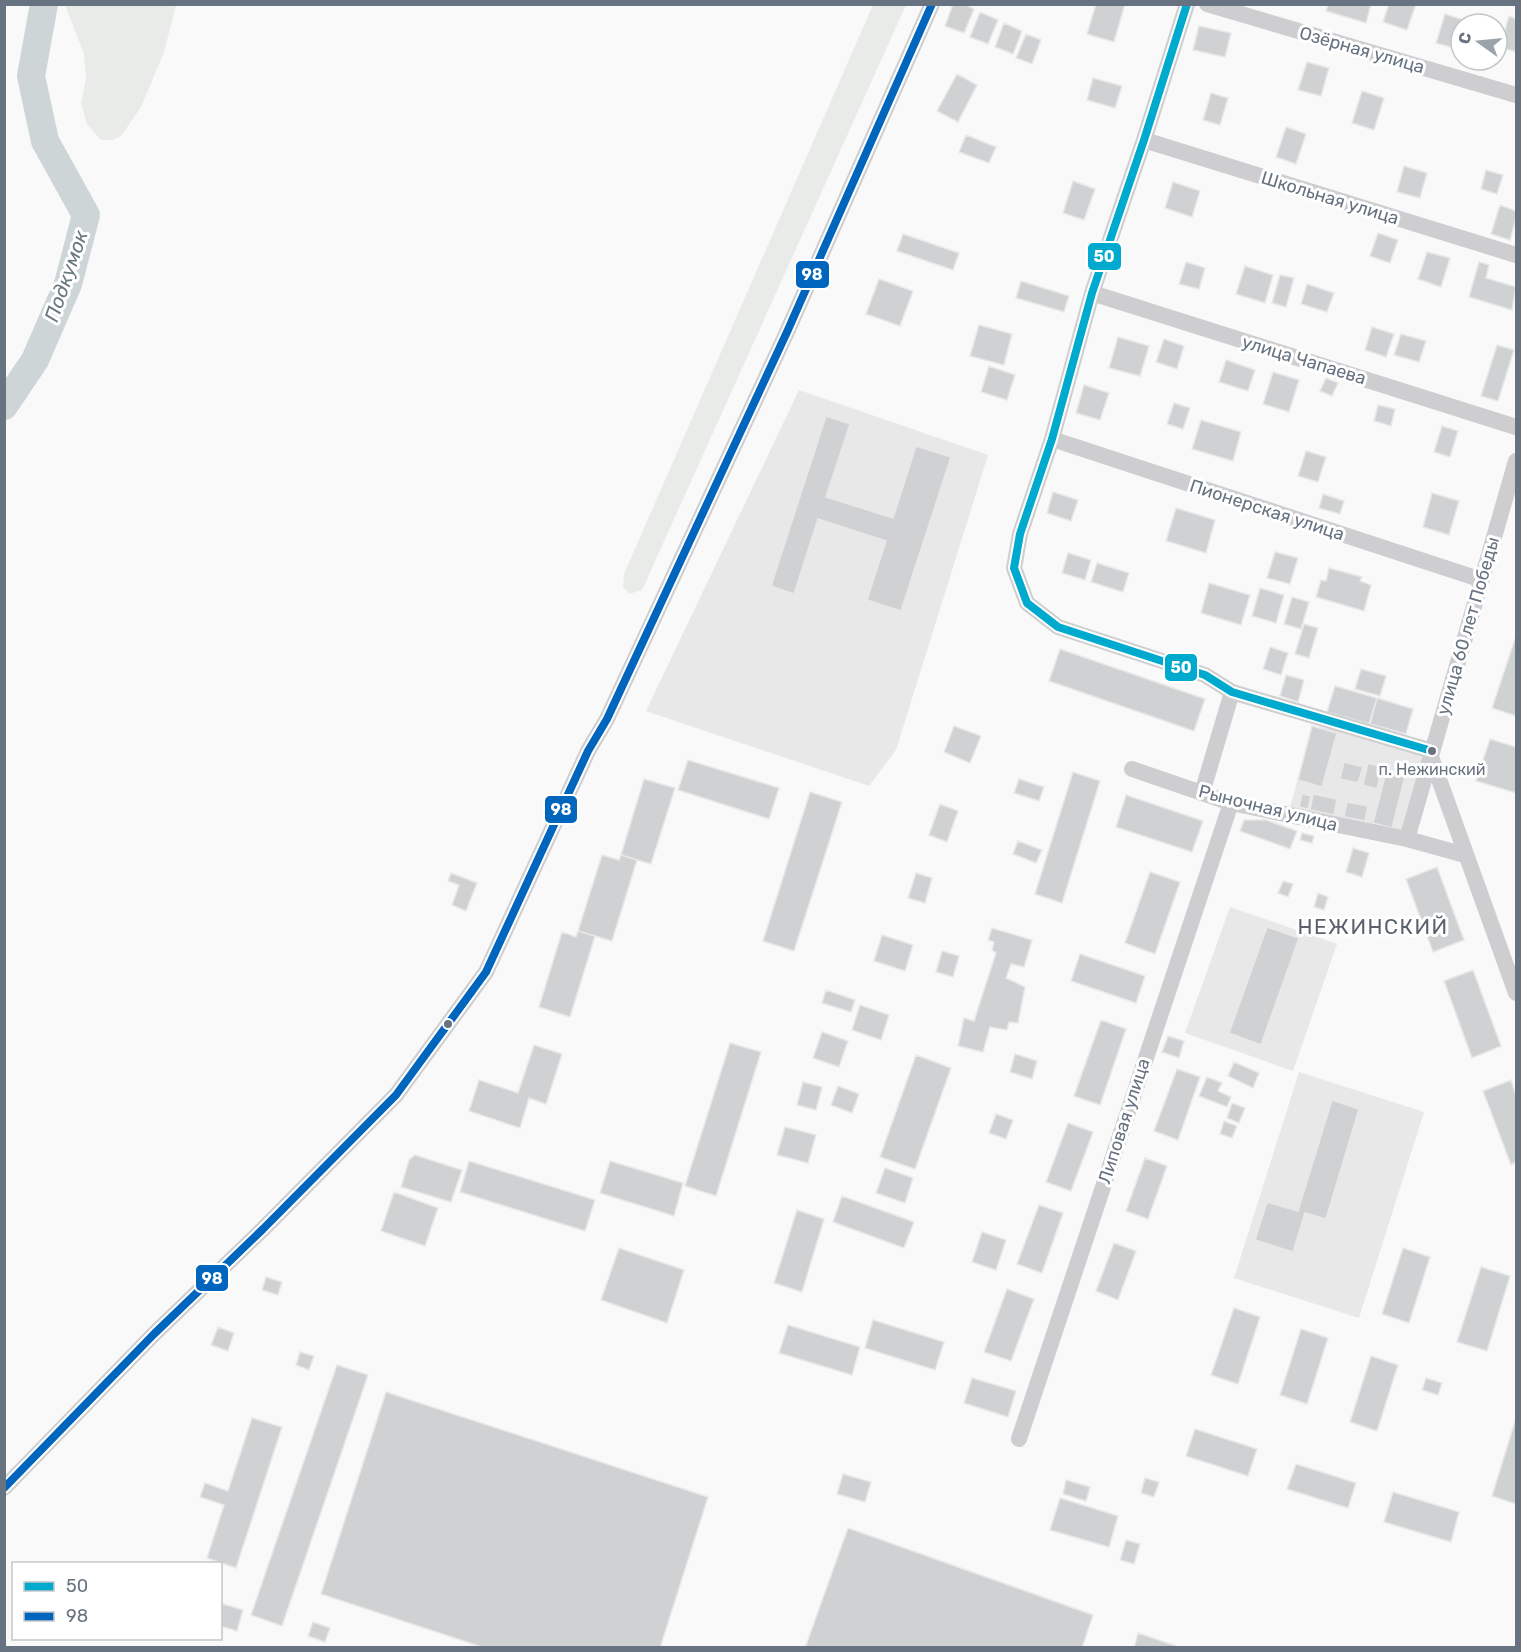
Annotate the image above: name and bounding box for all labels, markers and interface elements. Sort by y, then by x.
north arrow [1449,12,1509,72]
street label: Озёрная улица [1297,22,1427,78]
text: С [1454,30,1476,46]
street label: Школьная улица [1258,167,1402,229]
water label: Подкумок [39,227,93,325]
line badge: 50 [1087,242,1122,271]
text: 50 [1093,247,1115,266]
line badge: 98 [795,260,830,289]
text: 98 [801,265,823,284]
street label: улица Чапаева [1239,331,1369,389]
street label: Пионерская улица [1187,475,1347,545]
street label: улица 60 лет Победы [1432,534,1504,718]
line badge: 50 [1164,653,1198,682]
text: 50 [1170,658,1192,677]
marker: п. Нежинский [1426,745,1438,757]
place label: п. Нежинский [1379,760,1485,779]
street label: Рыночная улица [1196,780,1340,836]
line badge: 98 [544,795,578,824]
text: 98 [550,800,572,819]
district label: НЕЖИНСКИЙ [1297,914,1449,939]
unlabelled marker [442,1018,454,1030]
street label: Липовая улица [1093,1055,1155,1187]
line badge: 98 [195,1264,229,1292]
text: 98 [201,1269,223,1288]
legend [12,1562,222,1640]
text: 50 [66,1575,88,1597]
text: 98 [66,1605,88,1627]

